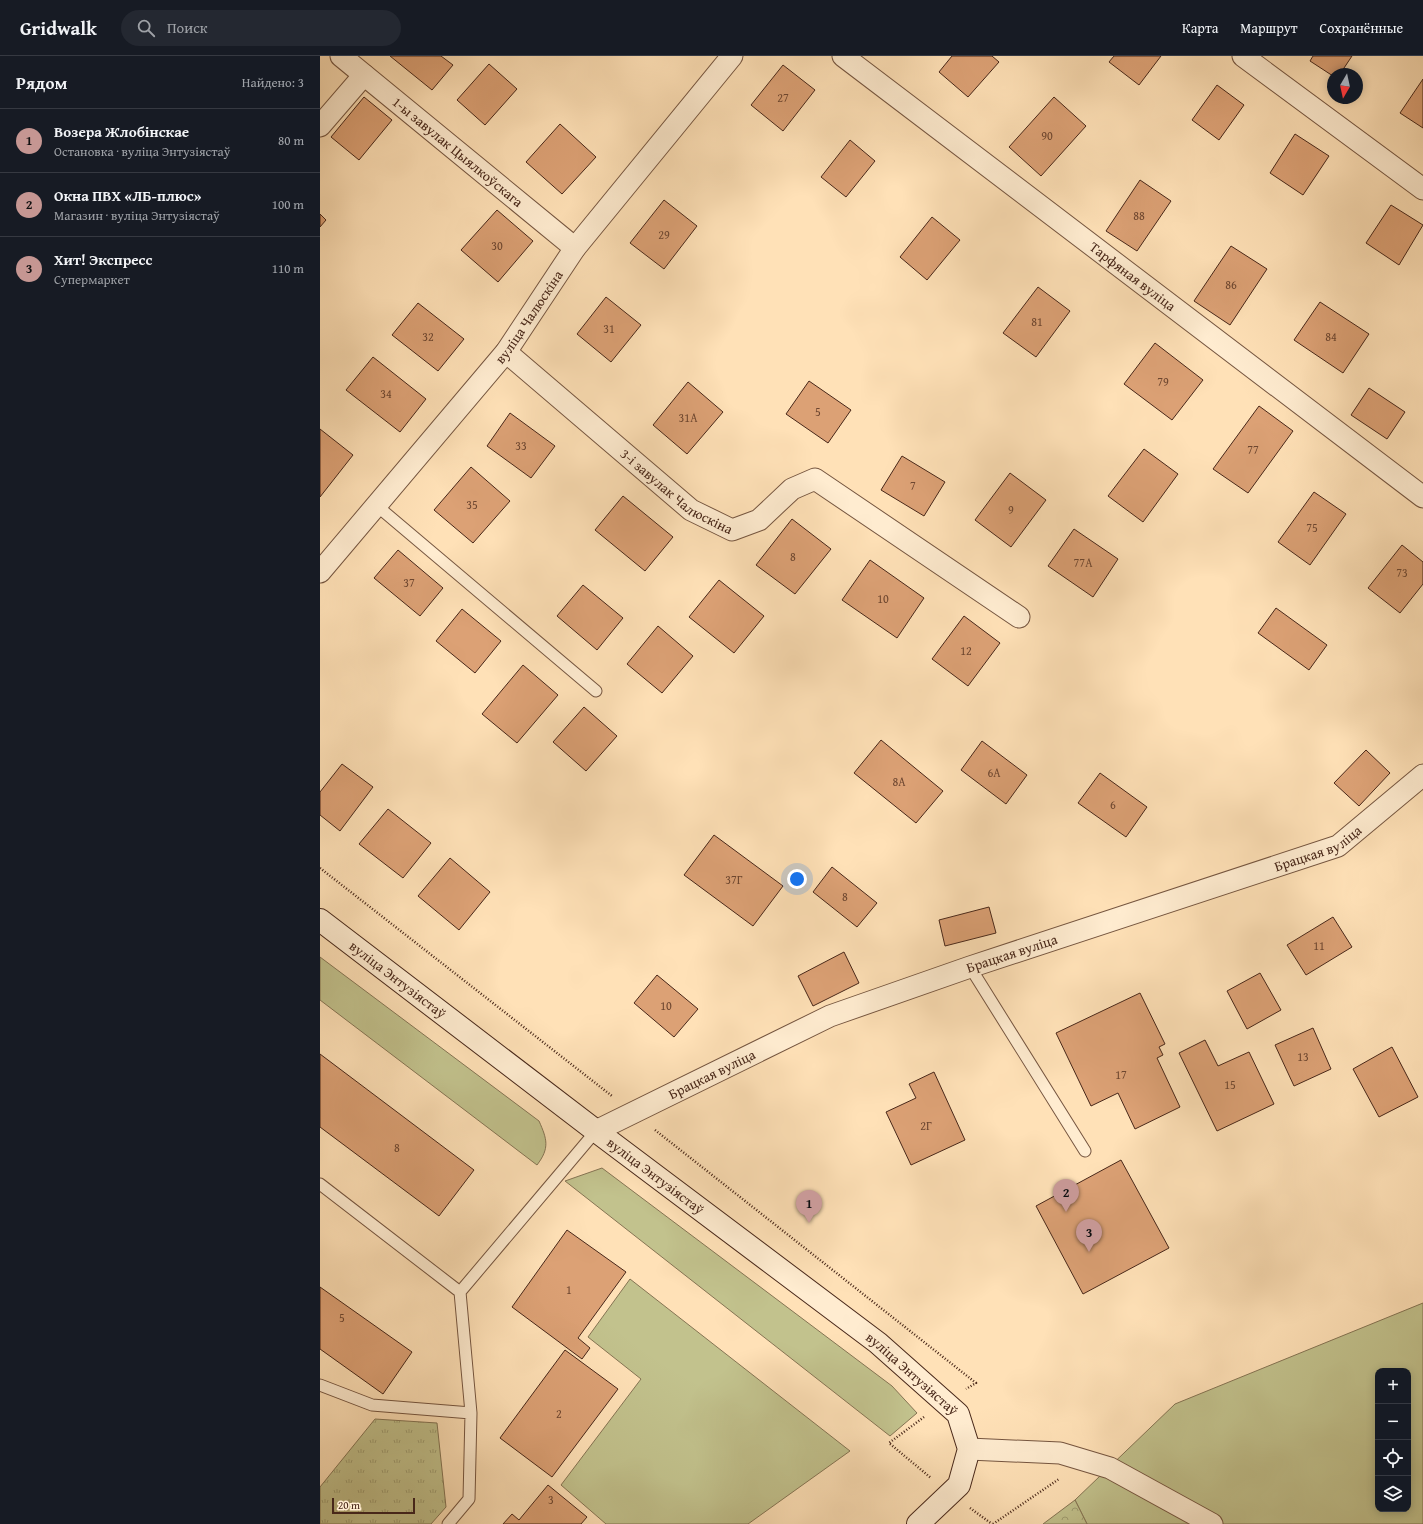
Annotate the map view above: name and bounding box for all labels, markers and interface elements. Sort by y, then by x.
search box [121,10,401,46]
text: Gridwalk [20,14,97,42]
icon: search [135,17,157,39]
text: Поиск [167,17,208,38]
text: Карта [1182,18,1218,38]
text: Маршрут [1240,18,1298,38]
text: Сохранённые [1320,18,1403,38]
north arrow [1327,68,1363,104]
text: Рядом [16,70,67,95]
text: Найдено: 3 [242,73,304,92]
house number: 27 [777,89,789,106]
street label: 1-ы завулак Цыялкоўскага [388,92,528,212]
text: Возера Жлобінскае [54,121,189,142]
house number: 90 [1041,127,1053,144]
text: 1 [26,131,32,150]
text: 80 m [278,131,304,150]
text: Остановка · вуліца Энтузіястаў [54,142,230,161]
text: Окна ПВХ «ЛБ-плюс» [54,185,201,206]
text: 2 [26,195,32,214]
text: 100 m [272,195,304,214]
text: Магазин · вуліца Энтузіястаў [54,206,220,225]
house number: 88 [1133,207,1145,224]
house number: 29 [658,226,670,243]
house number: 30 [491,237,503,254]
street label: Тарфяная вуліца [1085,237,1180,316]
text: Хит! Экспресс [54,249,152,270]
text: 3 [26,259,32,278]
text: 110 m [272,259,304,278]
street label: вуліца Чалюскіна [490,266,568,368]
text: Супермаркет [54,270,130,289]
house number: 86 [1225,276,1237,293]
house number: 81 [1031,313,1043,330]
house number: 31 [603,320,615,337]
house number: 32 [422,328,434,345]
house number: 84 [1325,328,1337,345]
house number: 79 [1157,373,1169,390]
house number: 34 [380,385,392,402]
house number: 5 [815,403,821,420]
house number: 31А [679,409,698,426]
house number: 33 [515,437,527,454]
house number: 77 [1247,441,1259,458]
street label: 3-і завулак Чалюскіна [616,444,737,539]
house number: 7 [910,477,916,494]
house number: 35 [466,496,478,513]
house number: 9 [1008,501,1014,518]
house number: 75 [1306,519,1318,536]
house number: 8 [790,548,796,565]
house number: 77А [1074,554,1093,571]
house number: 73 [1396,564,1408,581]
house number: 37 [403,574,415,591]
house number: 10 [877,590,889,607]
house number: 12 [960,642,972,659]
house number: 6А [987,764,1001,781]
house number: 8А [892,773,906,790]
house number: 6 [1110,796,1116,813]
street label: Брацкая вуліца [1271,820,1366,876]
your location [787,869,807,889]
house number: 37Г [725,871,743,888]
house number: 8 [842,888,848,905]
street label: Брацкая вуліца [964,929,1060,978]
street label: вуліца Энтузіястаў [345,936,451,1023]
house number: 11 [1313,937,1325,954]
house number: 10 [660,997,672,1014]
street label: Брацкая вуліца [665,1044,759,1104]
house number: 13 [1297,1048,1309,1065]
house number: 17 [1115,1066,1127,1083]
house number: 15 [1224,1076,1236,1093]
house number: 2Г [920,1117,932,1134]
street label: вуліца Энтузіястаў [603,1133,709,1219]
house number: 8 [394,1139,400,1156]
pin: 2 [1053,1179,1079,1212]
pin: 1 [796,1190,822,1223]
pin: 3 [1076,1219,1102,1252]
house number: 1 [566,1281,572,1298]
house number: 5 [339,1309,345,1326]
street label: вуліца Энтузіястаў [862,1327,963,1420]
map controls [1375,1368,1411,1512]
button: + [1375,1368,1411,1404]
button: − [1375,1404,1411,1440]
house number: 2 [556,1405,562,1422]
button: locate [1375,1440,1411,1476]
button: layers [1375,1476,1411,1512]
house number: 3 [548,1491,554,1508]
scale bar [332,1496,415,1515]
text: 20 m [338,1497,360,1513]

